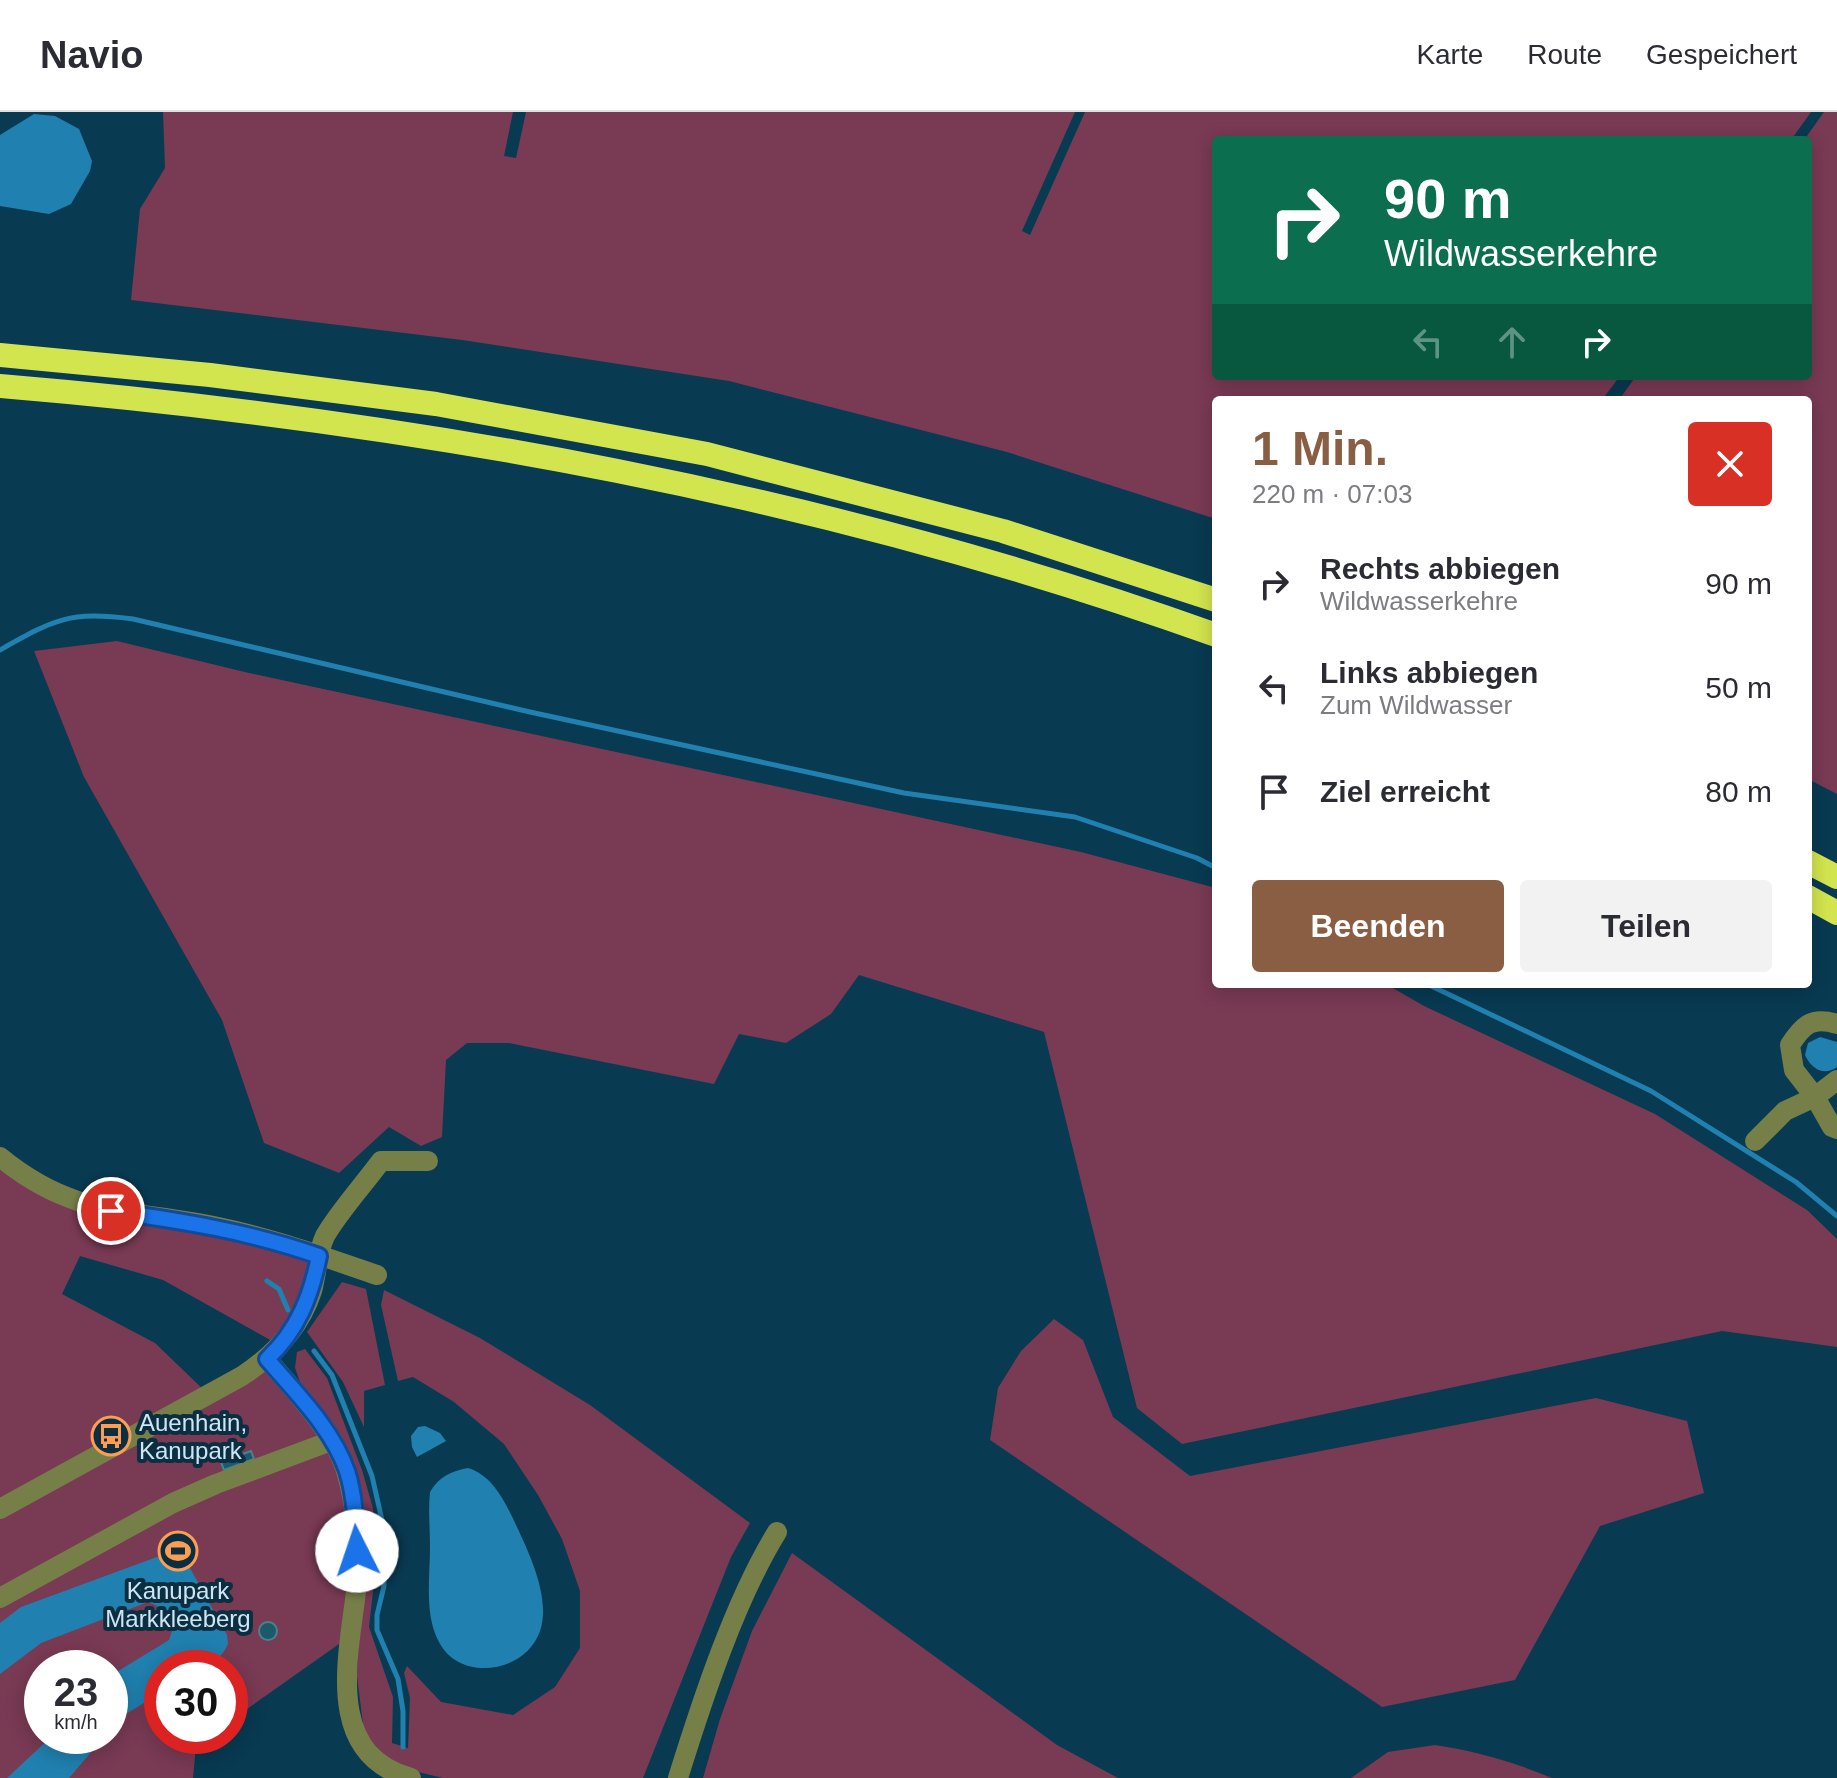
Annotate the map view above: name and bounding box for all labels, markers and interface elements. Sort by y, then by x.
text: Navio [40,34,143,76]
text: Karte [1416,39,1483,70]
text: Route [1527,39,1602,70]
text: Gespeichert [1646,39,1797,70]
text: 90 m [1384,167,1512,230]
icon: right [1252,168,1356,272]
text: Wildwasserkehre [1384,233,1658,274]
icon: left [1406,320,1450,364]
icon: ahead [1490,320,1534,364]
icon: right [1574,320,1618,364]
text: 1 Min. [1252,422,1388,475]
button: close [1688,422,1772,506]
text: 220 m · 07:03 [1252,479,1412,509]
text: Rechts abbiegen [1320,552,1560,585]
icon: right [1252,562,1296,606]
text: 90 m [1705,567,1772,600]
text: Wildwasserkehre [1320,586,1518,616]
text: Links abbiegen [1320,656,1538,689]
icon: left [1252,666,1296,710]
text: 50 m [1705,671,1772,704]
text: Zum Wildwasser [1320,690,1512,720]
icon: arrive [1252,770,1296,814]
text: Ziel erreicht [1320,775,1490,808]
text: 80 m [1705,775,1772,808]
button: Beenden [1252,880,1504,972]
button: Teilen [1520,880,1772,972]
pin [77,1177,145,1245]
icon: arrive [89,1189,133,1233]
place label: Auenhain, Kanupark [139,1409,247,1464]
bus stop icon: Auenhain, Kanupark [90,1415,132,1457]
position arrow [315,1509,399,1593]
sports icon: Kanupark Markkleeberg [157,1530,199,1572]
place label: Kanupark Markkleeberg [105,1577,251,1632]
speed limit sign: 30 [144,1650,248,1754]
text: 23 [54,1670,98,1714]
text: km/h [54,1711,98,1733]

